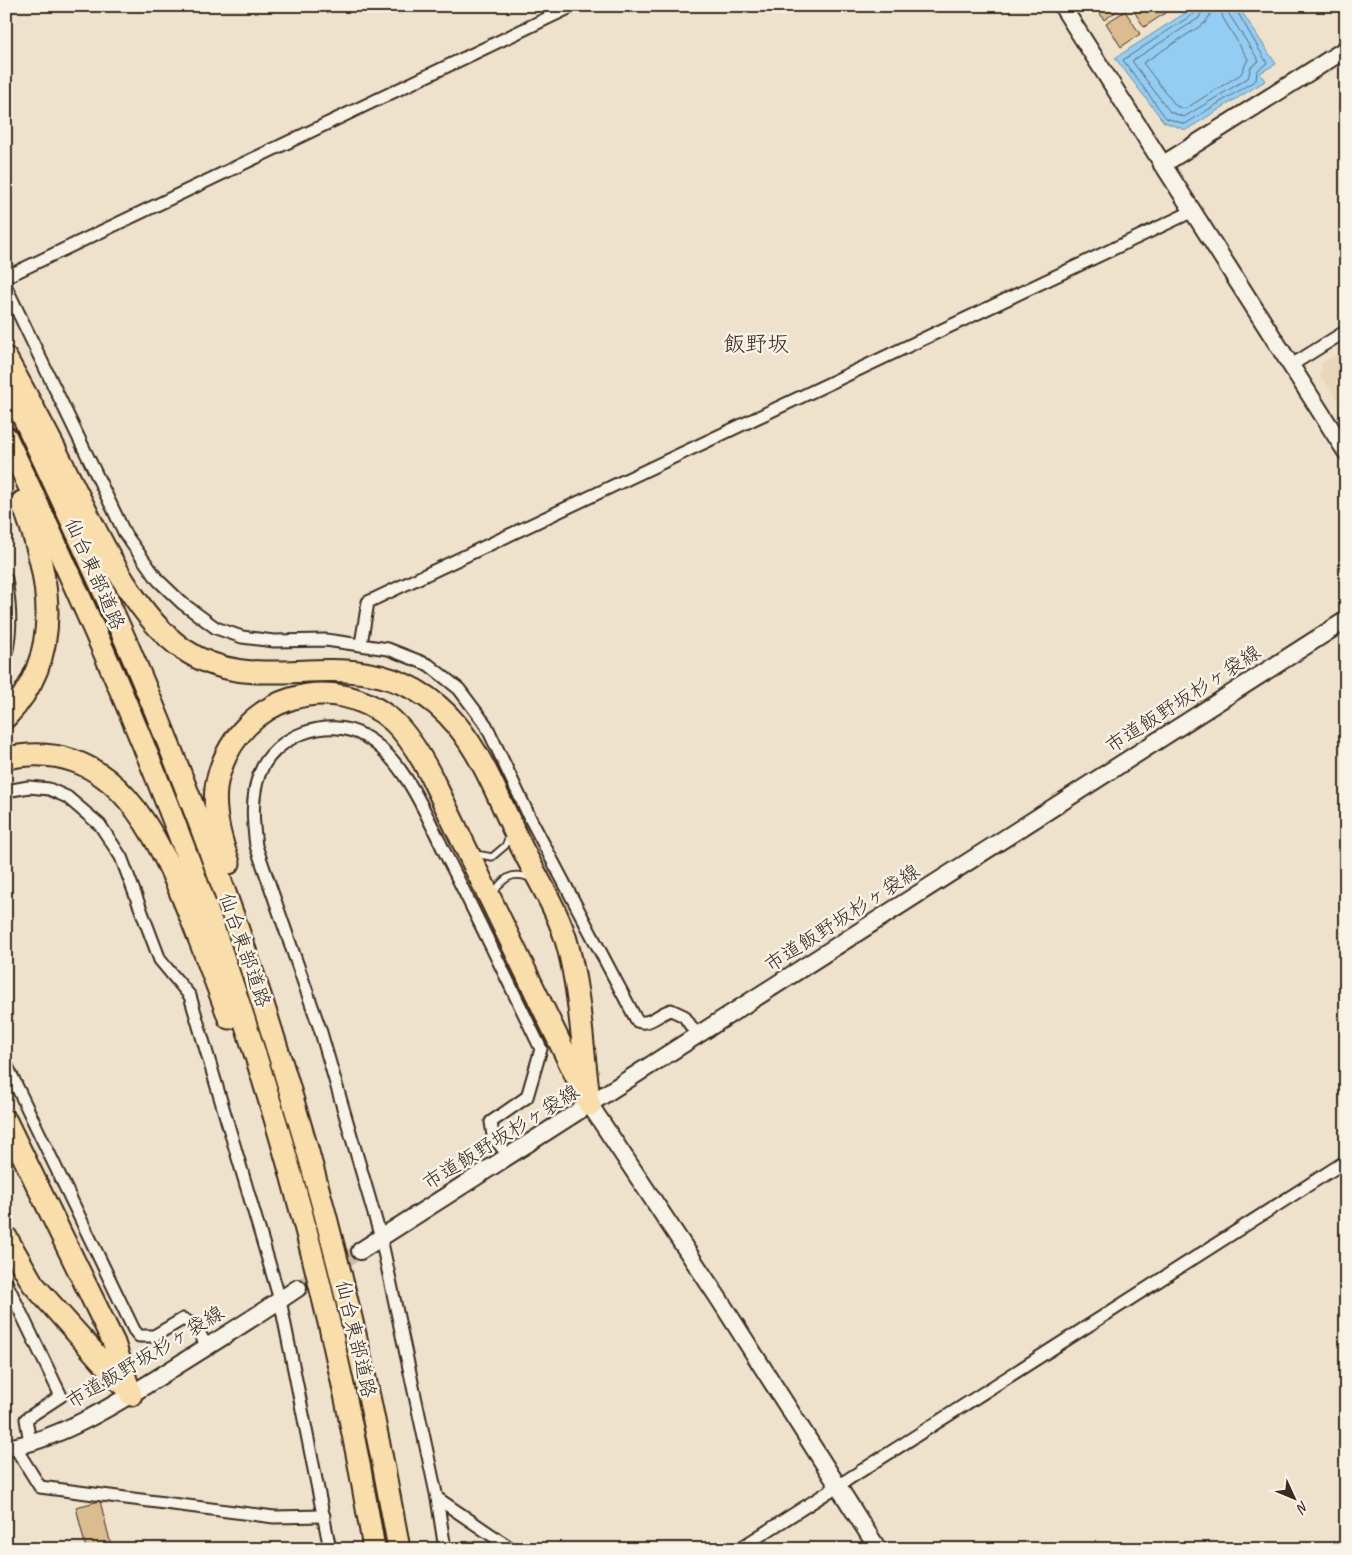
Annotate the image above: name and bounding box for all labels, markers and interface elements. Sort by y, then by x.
district label: 飯野坂 [723,330,789,358]
street label: 仙台東部道路 [59,514,131,634]
street label: 市道飯野坂杉ヶ袋線 [1101,639,1265,759]
street label: 市道飯野坂杉ヶ袋線 [760,858,924,978]
street label: 仙台東部道路 [214,889,276,1011]
street label: 市道飯野坂杉ヶ袋線 [418,1079,584,1195]
street label: 仙台東部道路 [330,1278,382,1400]
street label: 市道飯野坂杉ヶ袋線 [61,1300,229,1414]
north arrow [1270,1472,1320,1522]
text: N [1292,1498,1312,1517]

